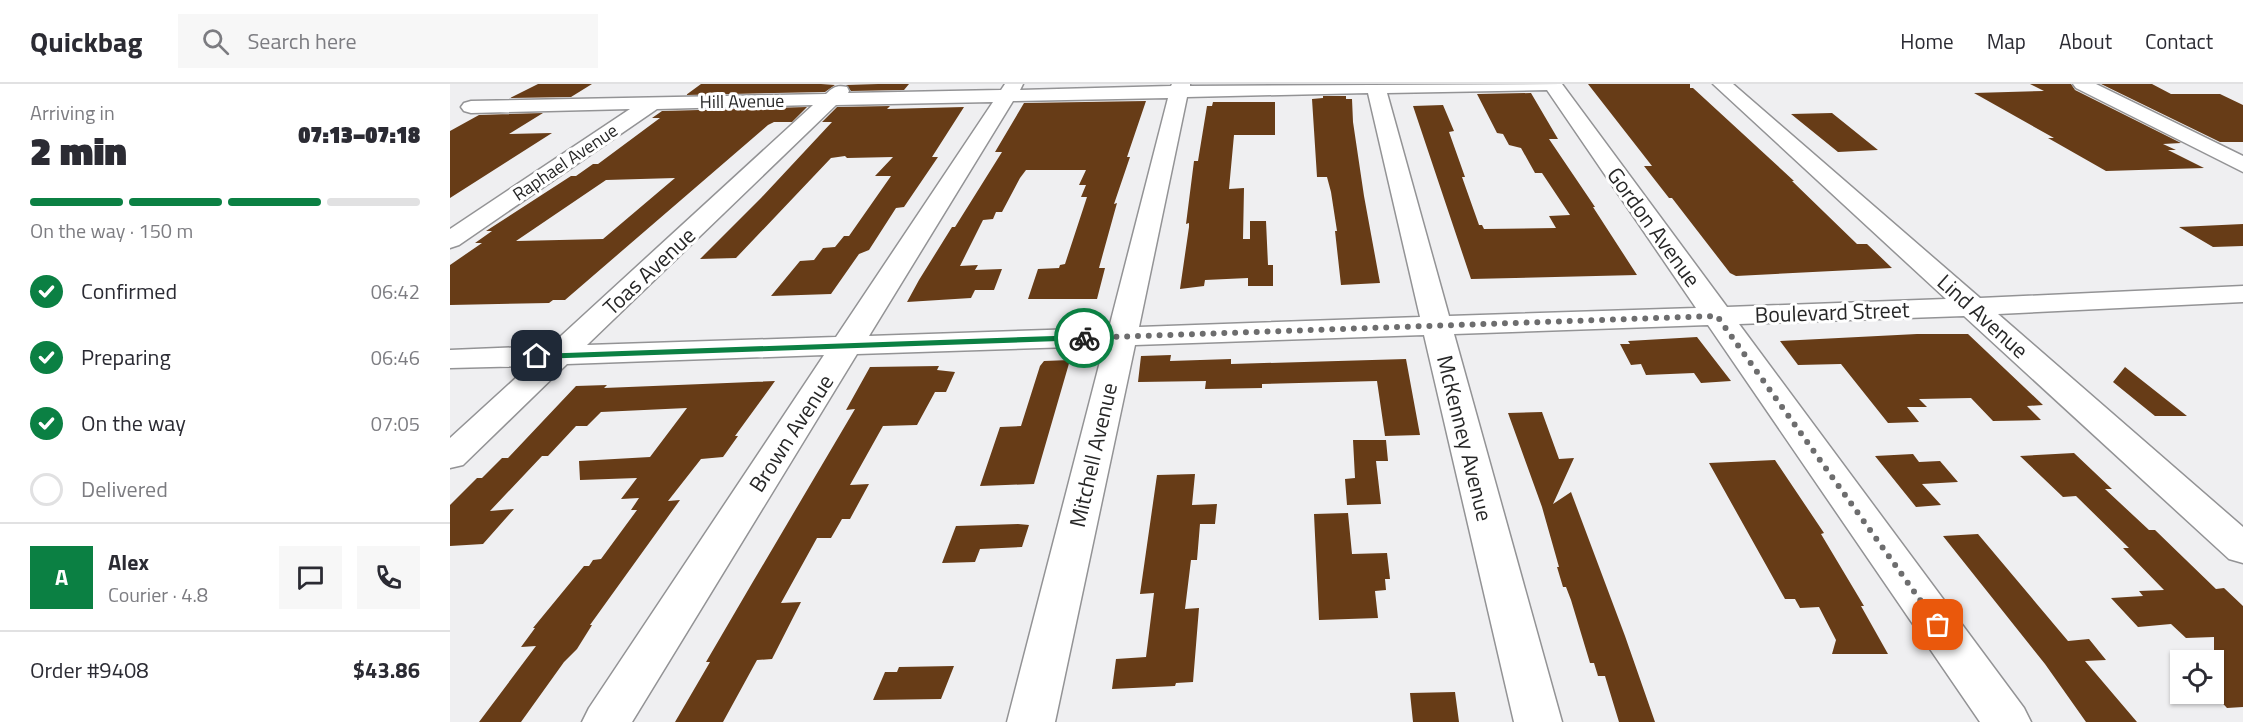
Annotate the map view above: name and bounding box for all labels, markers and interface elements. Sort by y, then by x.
search box [178,14,598,68]
text: Quickbag [30,20,142,63]
text: Search here [247,24,357,58]
icon: search [199,25,232,58]
text: Home [1900,25,1954,57]
text: Map [1987,25,2026,57]
text: About [2059,25,2112,57]
text: Contact [2145,25,2213,57]
street label: Hill Avenue [699,87,785,115]
text: Arriving in [30,97,115,128]
street label: Raphael Avenue [507,117,623,207]
text: 07:13–07:18 [298,118,420,152]
text: 2 min [30,121,127,180]
street label: Gordon Avenue [1599,160,1709,294]
text: On the way · 150 m [30,215,193,246]
street label: Toas Avenue [595,219,703,323]
street label: Lind Avenue [1930,266,2036,366]
text: Confirmed [81,274,177,308]
icon: check [30,275,63,308]
text: 06:42 [371,276,420,307]
street label: Boulevard Street [1754,292,1910,332]
courier [1054,308,1114,368]
icon: bike [1068,322,1101,355]
pin [511,330,562,381]
icon: home [520,339,553,372]
text: Preparing [81,340,171,374]
icon: check [30,341,63,374]
text: 06:46 [371,342,420,373]
street label: McKenney Avenue [1428,351,1502,525]
street label: Brown Avenue [740,367,842,499]
street label: Mitchell Avenue [1060,379,1126,531]
text: On the way [81,406,186,440]
icon: check [30,407,63,440]
text: 07:05 [371,408,420,439]
text: Delivered [81,472,168,506]
text: Alex [108,545,149,579]
button: chat [279,546,342,609]
button: phone [357,546,420,609]
text: A [55,560,68,594]
text: Courier · 4.8 [108,579,208,610]
pin [1912,599,1963,650]
icon: bag [1921,608,1954,641]
map controls [2170,650,2224,704]
button: locate [2170,650,2224,704]
text: Order #9408 [30,653,149,687]
text: $43.86 [353,653,420,687]

